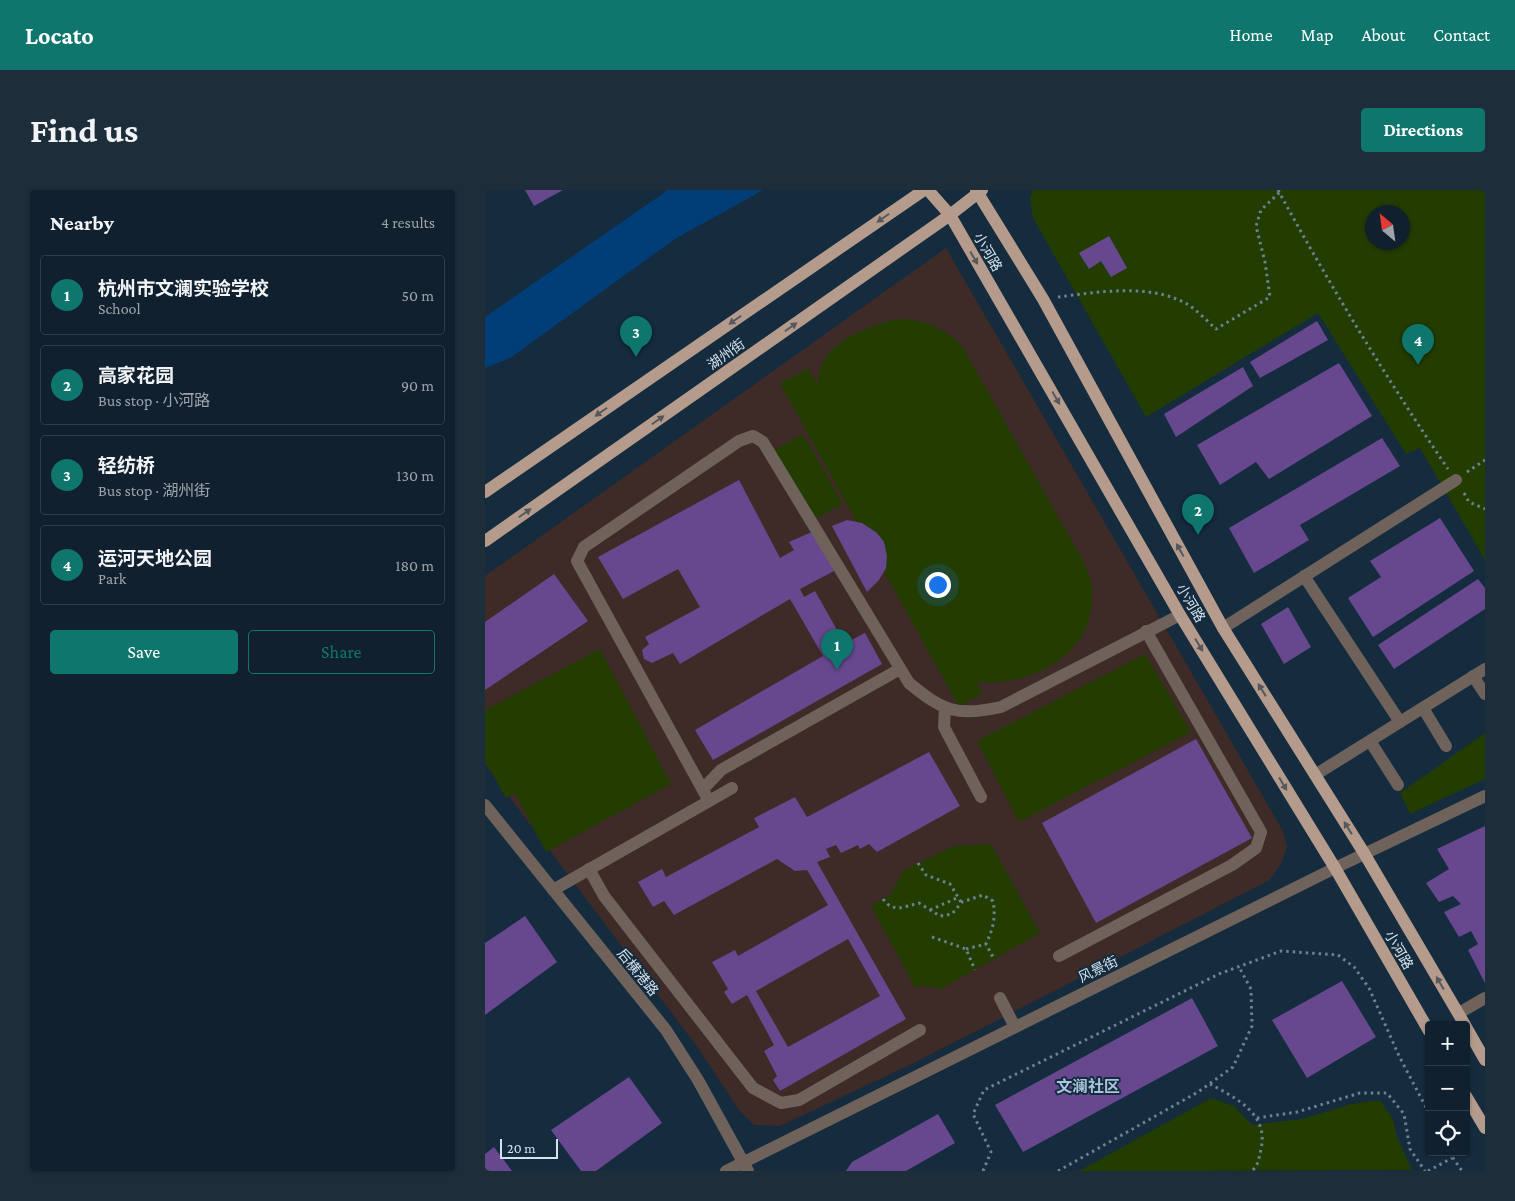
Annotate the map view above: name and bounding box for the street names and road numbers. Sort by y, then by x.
street label: 小河路 [971,230,1005,274]
street label: 湖州街 [704,335,748,373]
street label: 小河路 [1173,581,1209,625]
street label: 小河路 [1382,928,1416,972]
street label: 后横港路 [614,945,662,999]
street label: 风景街 [1076,953,1120,985]

